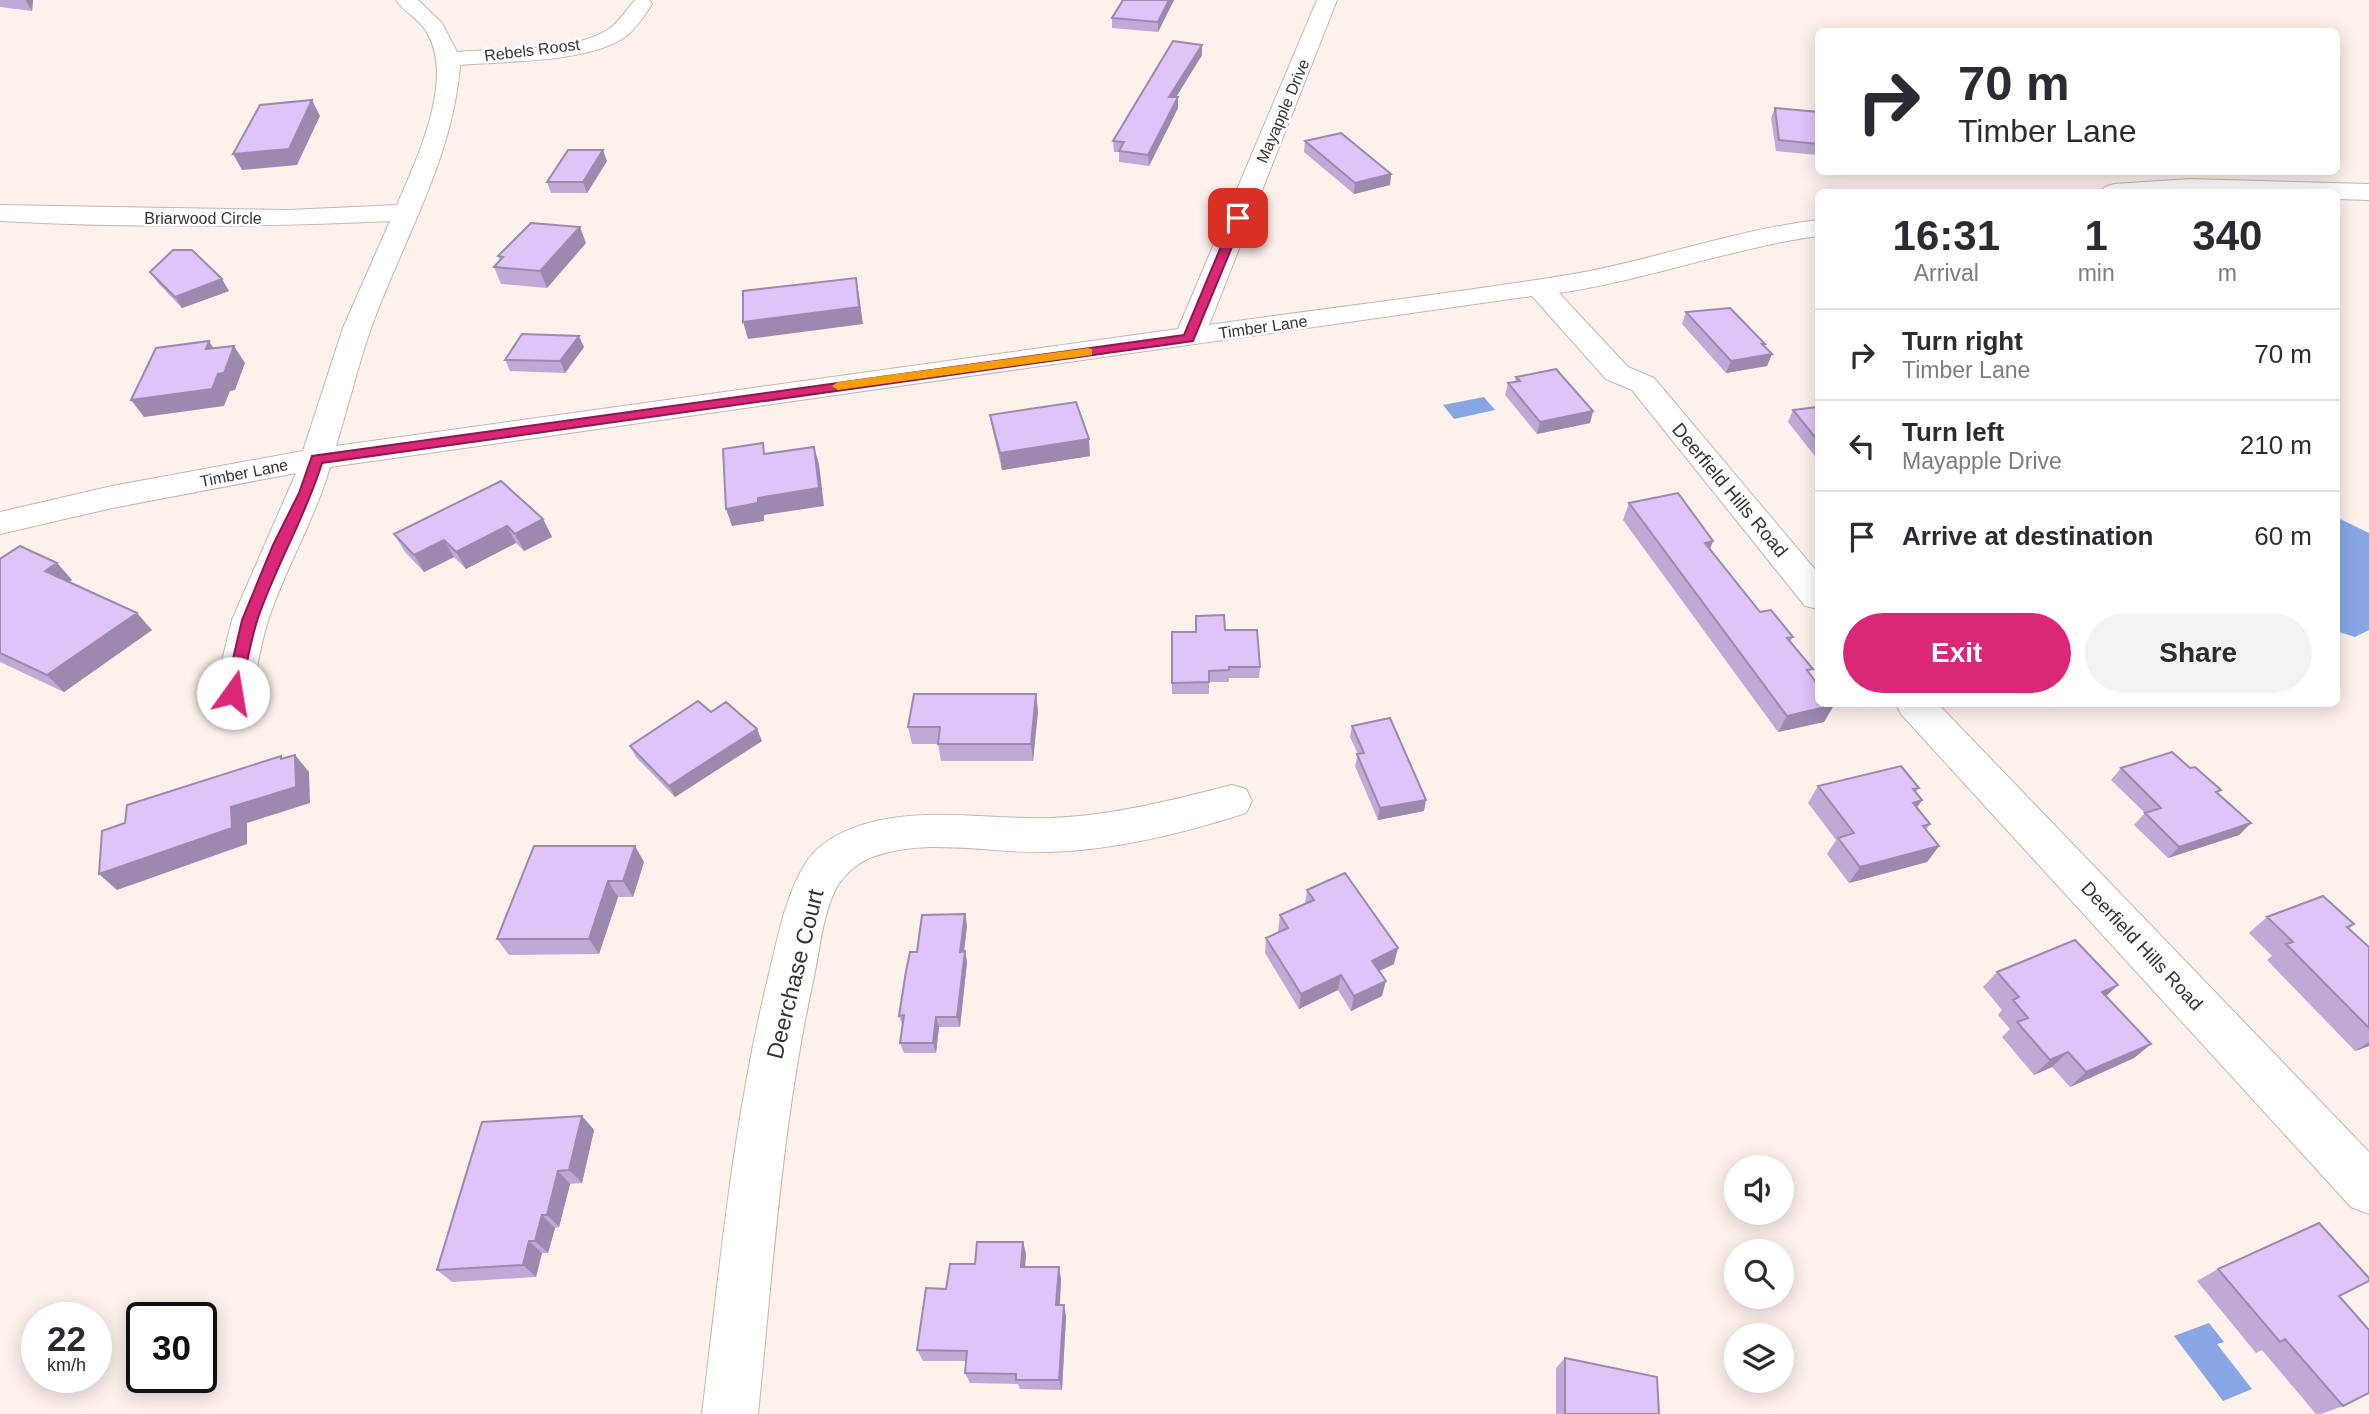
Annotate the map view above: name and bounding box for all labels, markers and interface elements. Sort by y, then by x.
street label: Rebels Roost [483,36,581,64]
street label: Mayapple Drive [1253,56,1313,165]
icon: right [1843,56,1934,147]
text: 70 m [1958,56,2070,110]
text: Timber Lane [1958,113,2136,149]
pin [1208,188,1268,248]
icon: arrive [1219,199,1257,237]
street label: Briarwood Circle [144,210,262,227]
text: 16:31 [1893,212,2000,259]
text: 1 [2084,212,2108,259]
text: 340 [2192,212,2262,259]
text: Arrival [1914,260,1979,286]
text: min [2078,260,2115,286]
text: m [2218,260,2237,286]
street label: Timber Lane [1218,312,1308,342]
text: Turn right [1902,326,2023,356]
icon: right [1843,336,1881,374]
text: 70 m [2254,339,2312,369]
text: Timber Lane [1902,357,2030,383]
text: Turn left [1902,417,2004,447]
street label: Deerfield Hills Road [1668,419,1792,561]
icon: left [1843,427,1881,465]
text: 210 m [2240,430,2312,460]
text: Mayapple Drive [1902,448,2062,474]
street label: Timber Lane [199,456,290,490]
icon: arrive [1843,518,1881,556]
text: Arrive at destination [1902,521,2153,551]
text: 60 m [2254,521,2312,551]
button: Exit [1843,613,2071,693]
button: Share [2085,613,2312,693]
position arrow [196,656,270,730]
street label: Deerfield Hills Road [2077,877,2207,1015]
street label: Deerchase Court [761,886,829,1061]
map controls [1724,1155,1794,1393]
button: sound [1724,1155,1794,1225]
button: search [1724,1239,1794,1309]
speed limit sign: 30 [126,1302,217,1393]
text: 22 [47,1319,86,1358]
button: layers [1724,1323,1794,1393]
text: km/h [47,1355,86,1375]

